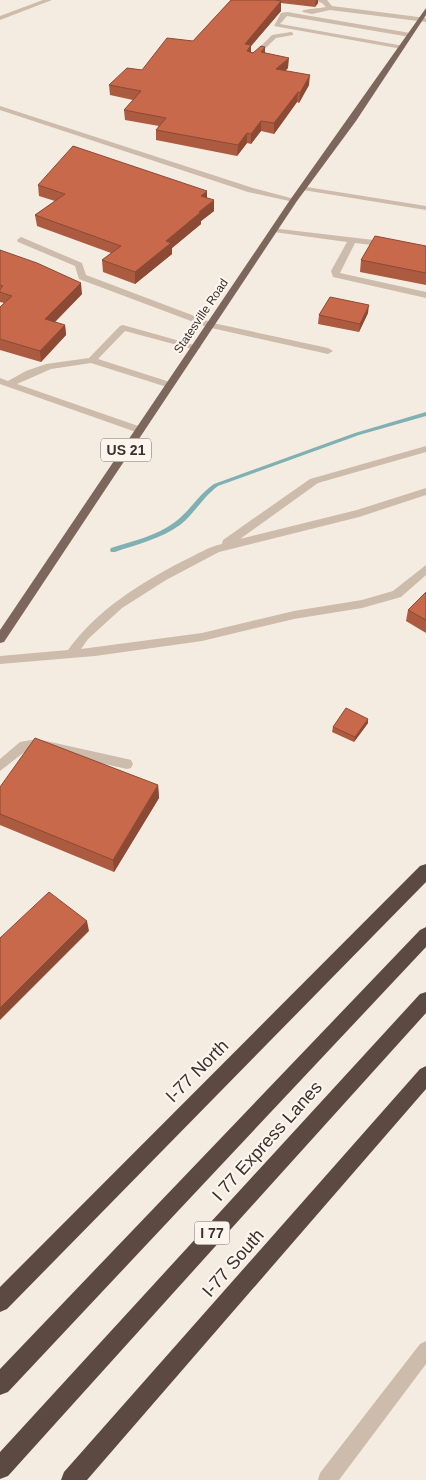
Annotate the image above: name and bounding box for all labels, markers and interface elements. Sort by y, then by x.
street label: Statesville Road [171,276,231,356]
road number: US 21 [101,438,151,462]
street label: I-77 North [162,1036,232,1106]
street label: I 77 Express Lanes [208,1077,326,1205]
road number: I 77 [194,1222,230,1244]
street label: I-77 South [198,1225,268,1301]

